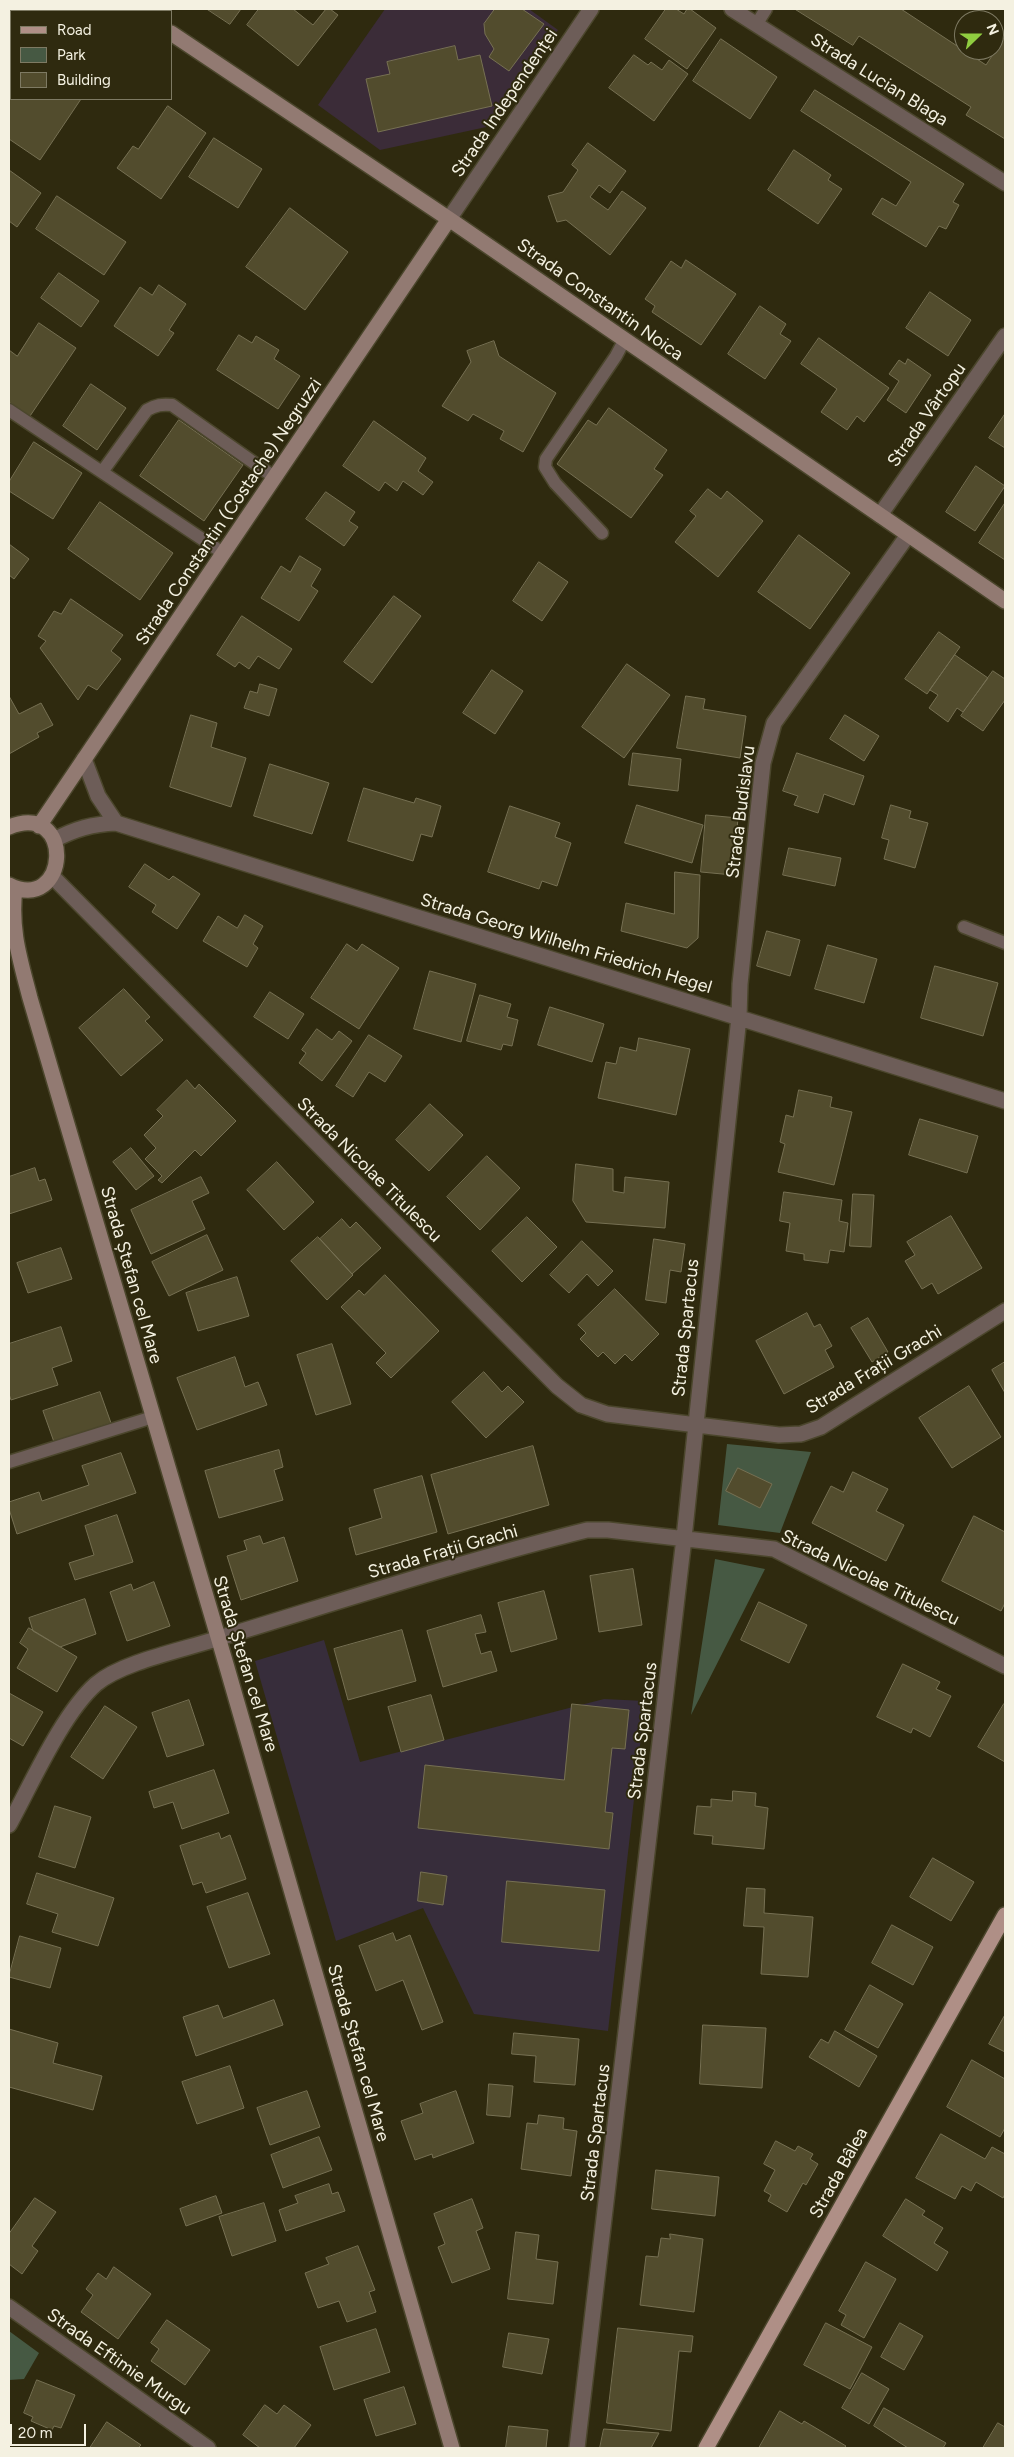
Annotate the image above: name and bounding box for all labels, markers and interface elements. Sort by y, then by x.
legend [10,10,172,100]
north arrow [954,10,1004,60]
text: Road [57,21,92,39]
text: N [983,21,1002,38]
street label: Strada Independenței [447,25,563,181]
street label: Strada Lucian Blaga [806,29,952,131]
text: Park [57,46,86,64]
text: Building [57,71,111,89]
street label: Strada Constantin Noica [513,234,687,366]
street label: Strada Vârtopu [883,359,971,471]
street label: Strada Constantin (Costache) Negruzzi [131,374,327,650]
street label: Strada Budislavu [722,744,760,880]
street label: Strada Georg Wilhelm Friedrich Hegel [418,889,714,999]
street label: Strada Nicolae Titulescu [292,1093,446,1247]
street label: Strada Ștefan cel Mare [95,1184,167,1366]
street label: Strada Spartacus [668,1258,704,1398]
street label: Strada Frații Grachi [802,1321,946,1419]
street label: Strada Frații Grachi [366,1520,520,1584]
street label: Strada Nicolae Titulescu [777,1525,963,1631]
street label: Strada Ștefan cel Mare [208,1573,282,1755]
street label: Strada Spartacus [624,1661,662,1801]
street label: Strada Ștefan cel Mare [322,1962,394,2144]
street label: Strada Spartacus [577,2063,615,2203]
street label: Strada Bâlea [805,2124,873,2222]
street label: Strada Eftimie Murgu [43,2304,195,2420]
scale bar [12,2414,89,2446]
text: 20 m [18,2424,52,2442]

